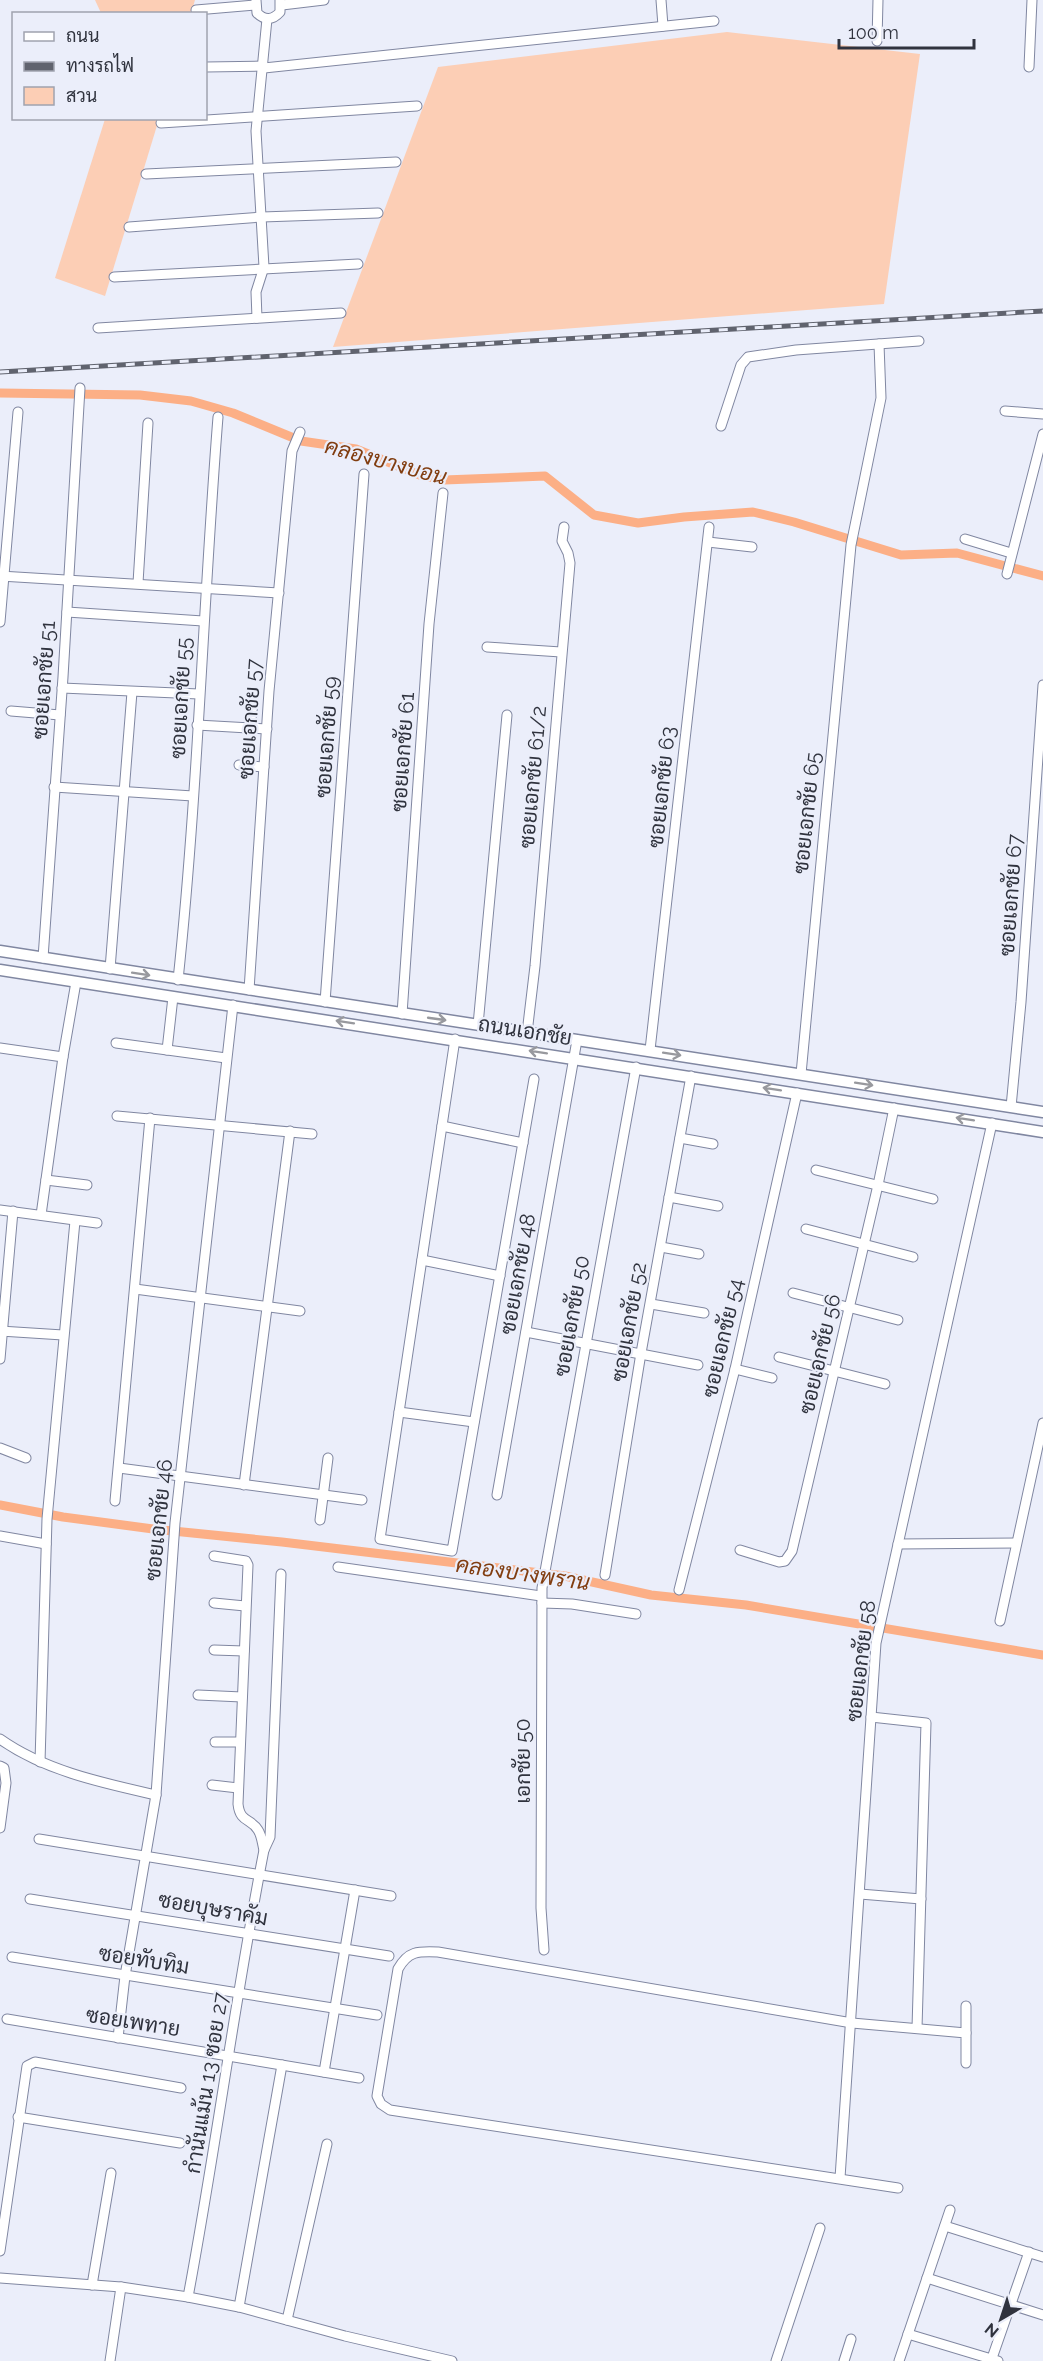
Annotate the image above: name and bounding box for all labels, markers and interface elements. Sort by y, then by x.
legend [12,12,207,120]
scale bar [839,12,974,50]
text: 100 m [848,22,899,43]
text: ถนน [66,25,99,46]
text: ทางรถไฟ [66,53,134,76]
text: สวน [66,85,97,106]
water label: คลองบางบอน [322,432,450,490]
street label: ซอยเอกชัย 51 [27,620,60,740]
street label: ซอยเอกชัย 55 [165,637,196,759]
street label: ซอยเอกชัย 57 [233,657,266,780]
street label: ซอยเอกชัย 59 [310,675,343,799]
street label: ซอยเอกชัย 61 [386,691,419,813]
street label: ซอยเอกชัย 61/2 [514,705,551,849]
street label: ซอยเอกชัย 63 [643,725,680,849]
street label: ซอยเอกชัย 65 [788,751,825,875]
street label: ซอยเอกชัย 67 [994,832,1027,957]
one-way arrow [130,968,150,979]
street label: ถนนเอกชัย [476,1011,574,1050]
one-way arrow [427,1014,447,1025]
one-way arrow [336,1017,355,1028]
one-way arrow [528,1047,548,1058]
one-way arrow [661,1048,681,1059]
one-way arrow [854,1079,874,1090]
one-way arrow [763,1083,782,1094]
one-way arrow [955,1114,975,1125]
street label: ซอยเอกชัย 48 [495,1212,540,1336]
street label: ซอยเอกชัย 50 [549,1253,594,1378]
street label: ซอยเอกชัย 52 [606,1260,651,1384]
street label: ซอยเอกชัย 54 [697,1276,748,1400]
street label: ซอยเอกชัย 56 [794,1291,845,1416]
street label: ซอยเอกชัย 46 [140,1458,177,1582]
water label: คลองบางพราน [454,1551,592,1595]
street label: ซอยเอกชัย 58 [841,1599,880,1723]
street label: เอกชัย 50 [510,1718,535,1804]
street label: ซอยบุษราคัม [156,1887,270,1932]
street label: ซอยทับทิม [97,1940,191,1979]
street label: กำนันแม้น 13 ซอย 27 [180,1990,233,2175]
street label: ซอยเพทาย [84,2002,182,2041]
north arrow [971,2289,1031,2349]
text: N [981,2319,1003,2341]

